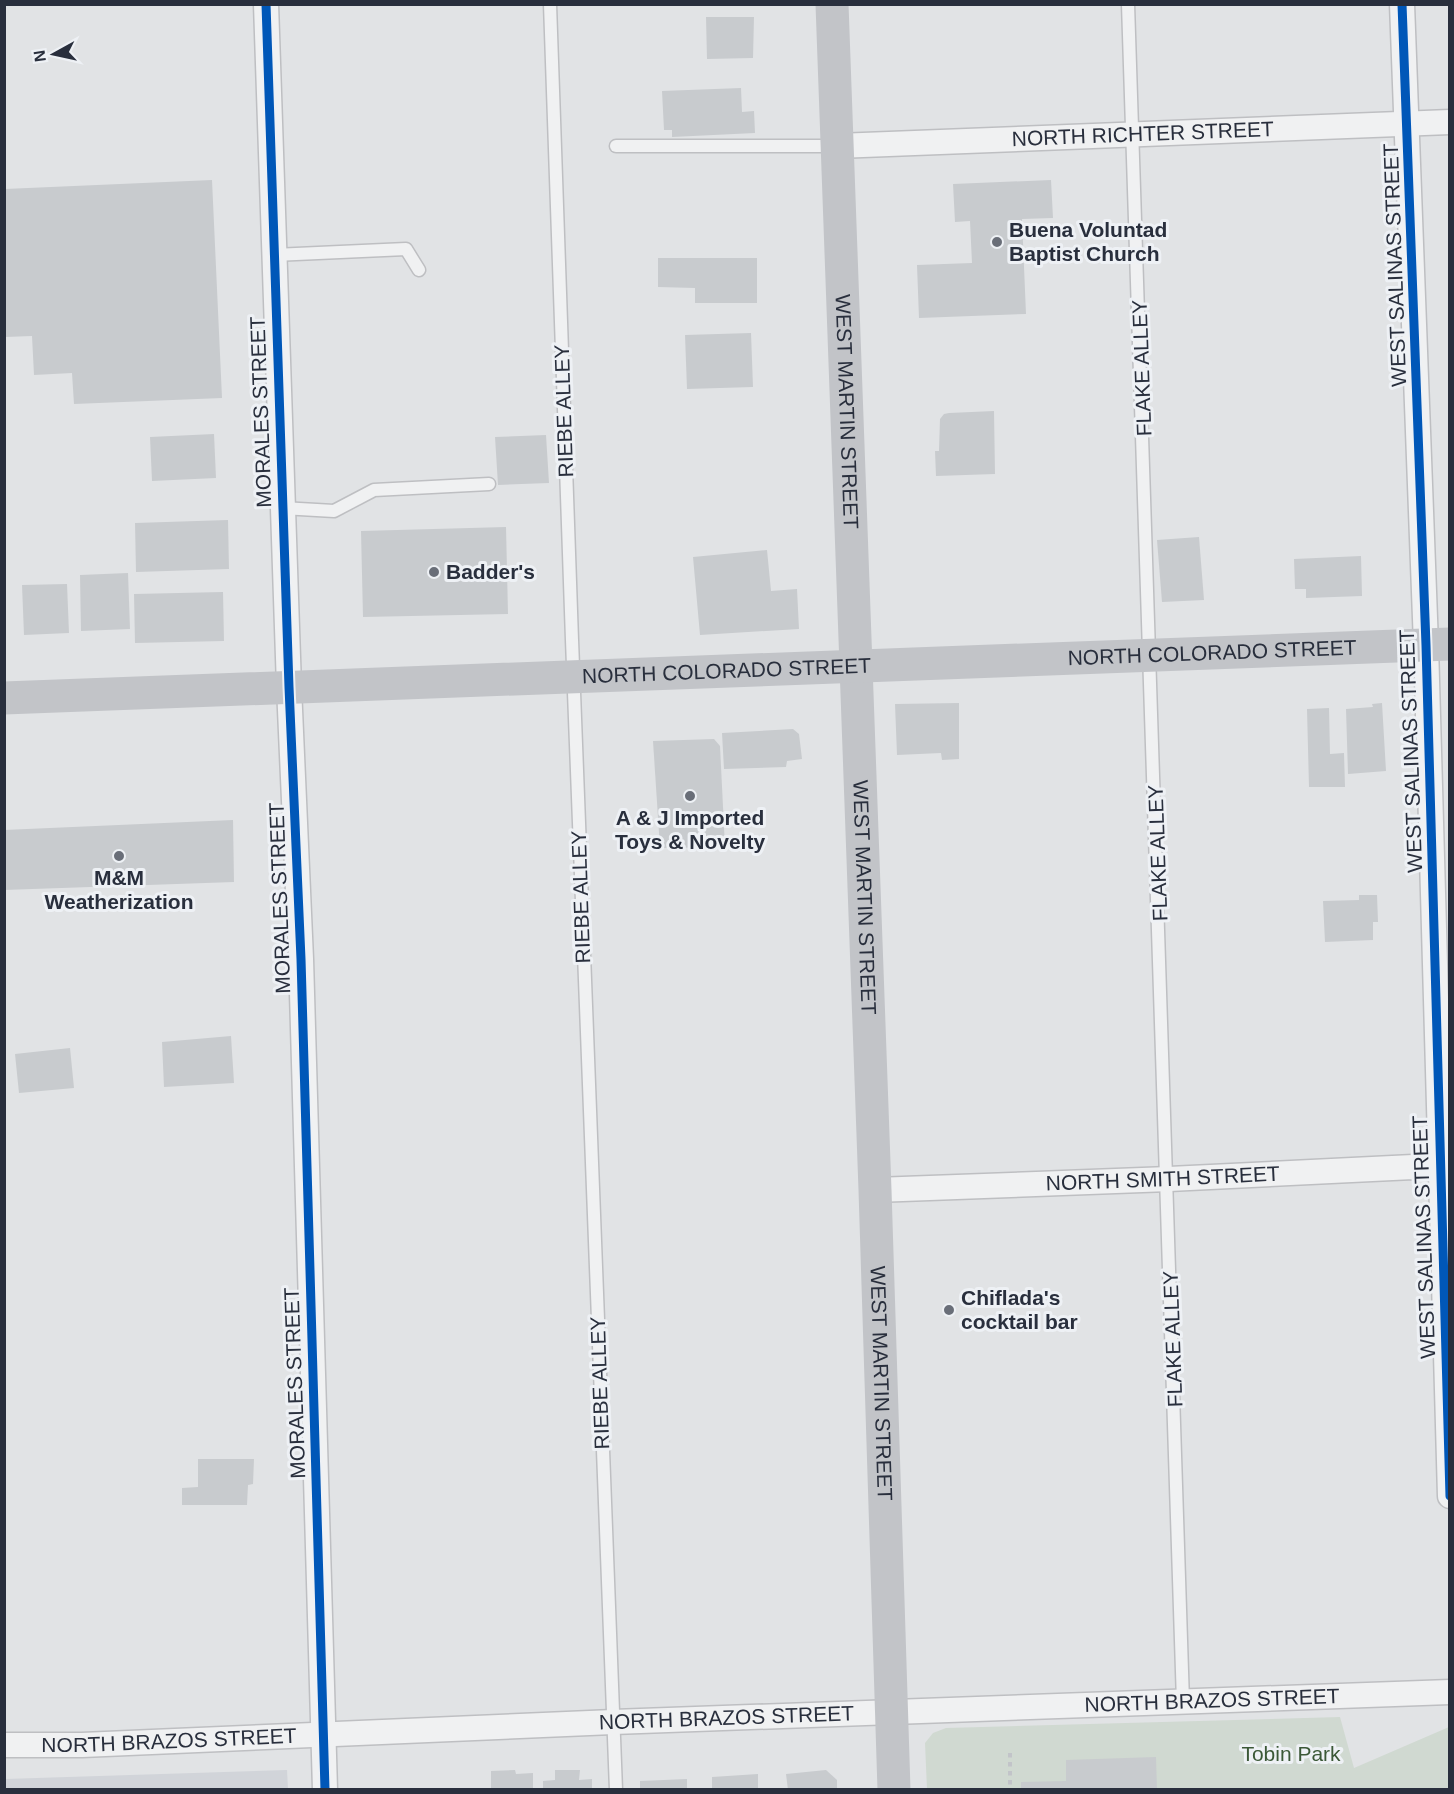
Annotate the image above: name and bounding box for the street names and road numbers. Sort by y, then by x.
street label: NORTH RICHTER STREET [1011,117,1274,150]
street label: WEST SALINAS STREET [1379,143,1410,387]
street label: WEST MARTIN STREET [832,294,863,530]
street label: FLAKE ALLEY [1128,299,1155,437]
street label: MORALES STREET [246,316,275,508]
street label: RIEBE ALLEY [550,344,577,478]
street label: WEST SALINAS STREET [1395,629,1426,873]
street label: NORTH COLORADO STREET [1067,635,1357,669]
street label: NORTH COLORADO STREET [582,654,872,687]
street label: WEST MARTIN STREET [849,780,881,1015]
street label: FLAKE ALLEY [1144,784,1171,922]
street label: MORALES STREET [265,802,294,994]
street label: RIEBE ALLEY [567,830,594,964]
street label: WEST SALINAS STREET [1408,1115,1439,1359]
street label: NORTH SMITH STREET [1045,1162,1280,1195]
street label: WEST MARTIN STREET [866,1265,897,1501]
street label: FLAKE ALLEY [1159,1270,1186,1408]
street label: MORALES STREET [280,1287,309,1479]
street label: RIEBE ALLEY [586,1316,613,1450]
street label: NORTH BRAZOS STREET [1084,1684,1340,1716]
street label: NORTH BRAZOS STREET [598,1701,855,1734]
street label: NORTH BRAZOS STREET [41,1724,297,1756]

